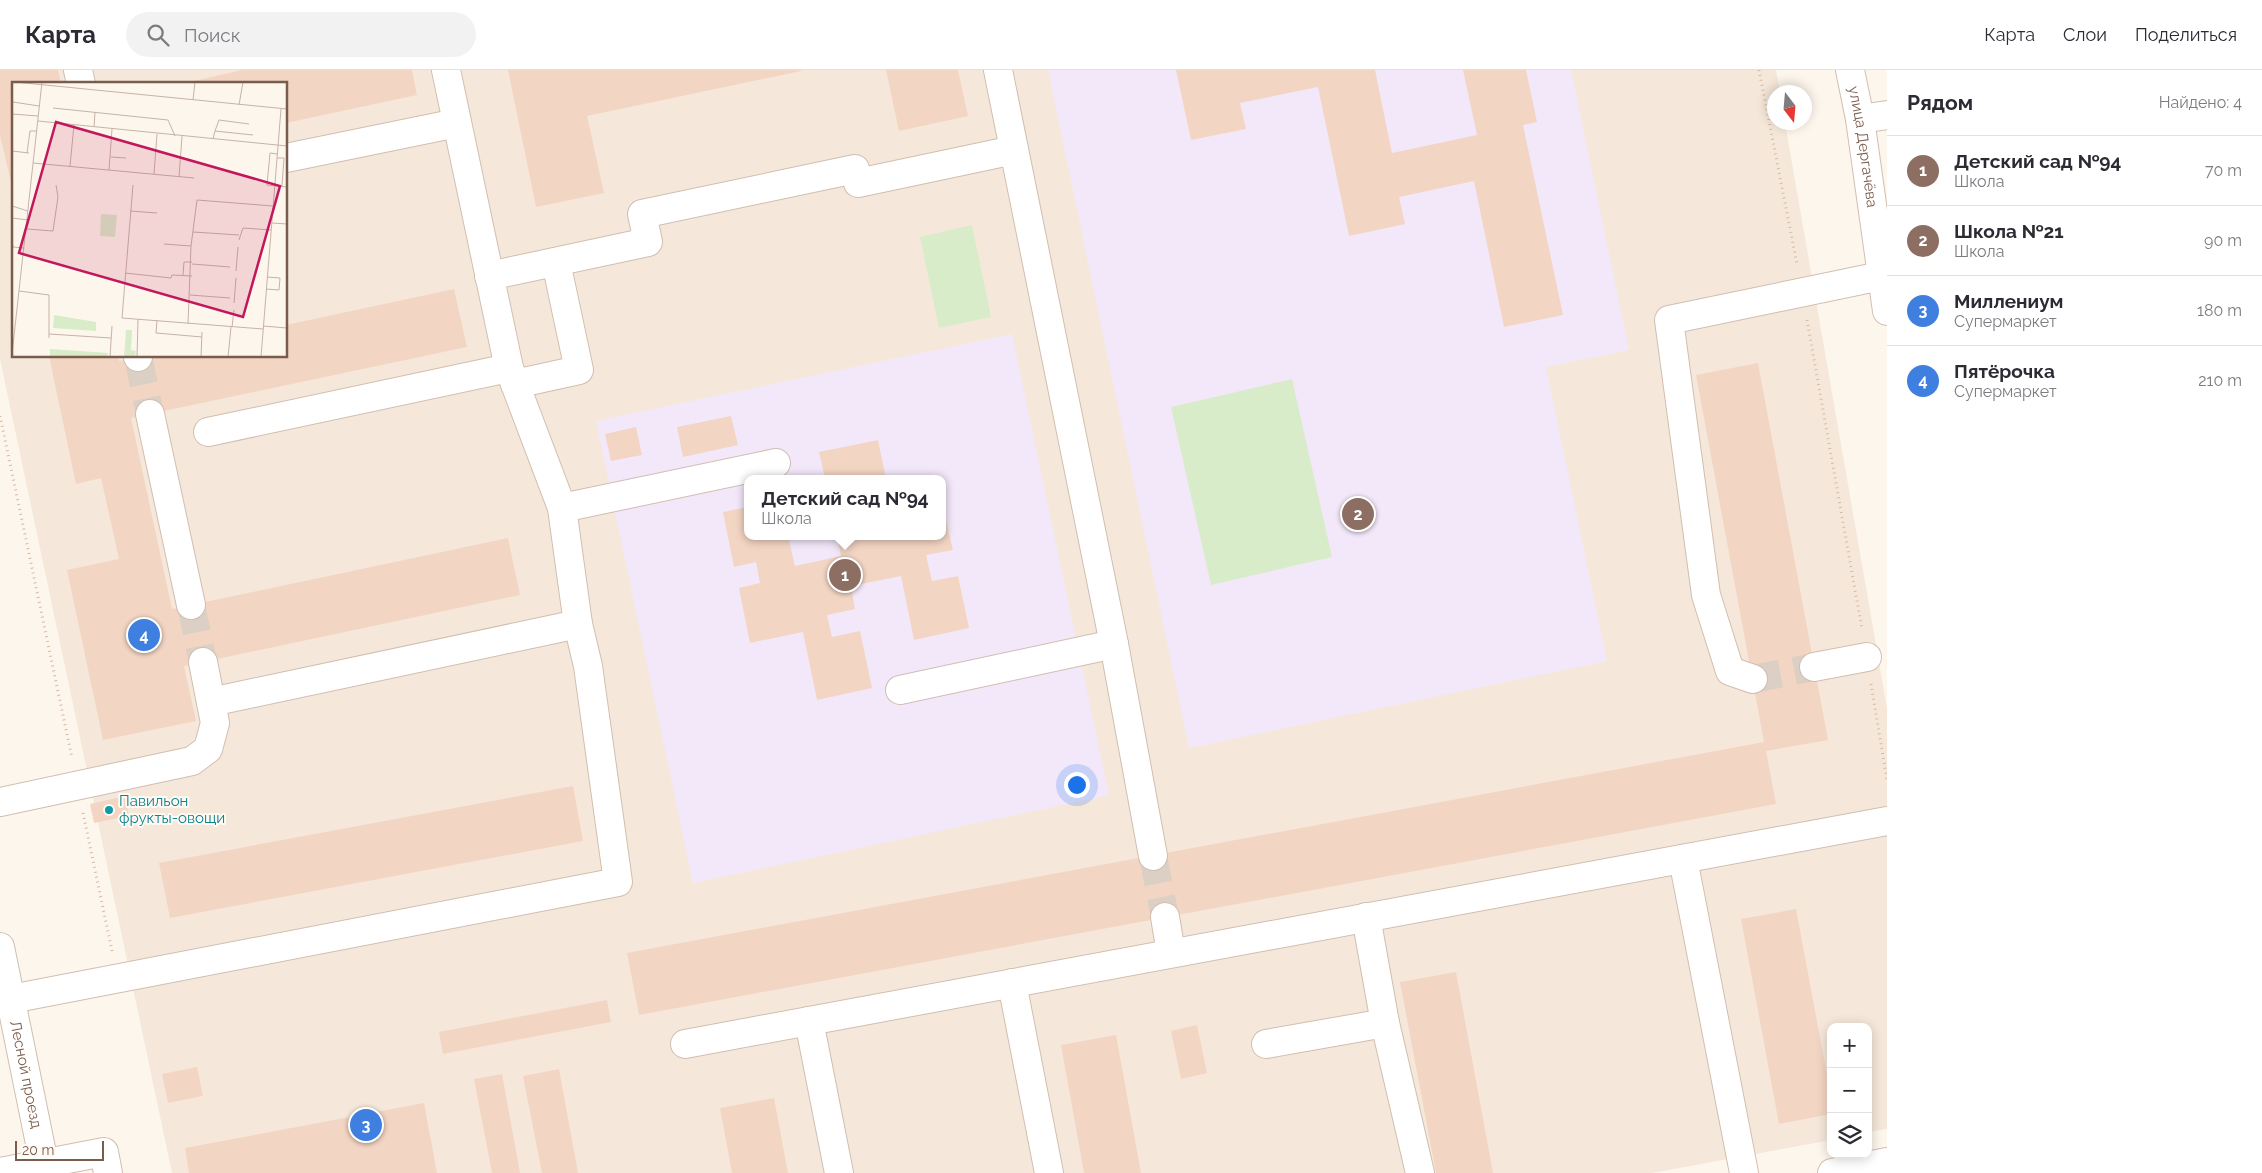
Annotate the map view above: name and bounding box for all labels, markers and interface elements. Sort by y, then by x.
search box [126,12,476,57]
text: Карта [25,20,96,49]
icon: search [144,21,172,49]
text: Поиск [184,24,241,46]
text: Карта [1984,24,2035,45]
text: Слои [2063,24,2107,45]
text: Поделиться [2135,24,2237,45]
inset map [12,82,288,358]
north arrow [1767,85,1812,130]
street label: улица Дергачёва [1845,85,1881,209]
text: Рядом [1907,90,1973,115]
text: Найдено: 4 [2159,93,2242,112]
text: Детский сад №94 [1954,150,2121,172]
text: 1 [1919,161,1927,180]
text: 70 m [2205,161,2242,180]
text: Школа [1954,172,2004,191]
text: Школа №21 [1954,220,2064,242]
text: 2 [1918,231,1928,250]
text: 90 m [2204,231,2242,250]
text: Школа [1954,242,2004,261]
text: Миллениум [1954,290,2063,312]
text: 3 [1919,301,1927,320]
text: 180 m [2197,301,2242,320]
text: Супермаркет [1954,312,2057,331]
text: Пятёрочка [1954,360,2055,382]
text: 4 [1918,371,1928,390]
text: 210 m [2198,371,2242,390]
text: Супермаркет [1954,382,2057,401]
popup [744,475,946,540]
text: Детский сад №94 [761,487,929,509]
pin: 2 [1342,495,1374,533]
text: Школа [761,509,812,528]
pin: 1 [829,556,861,594]
pin: 4 [128,616,160,654]
your location [1064,772,1090,798]
place label: Павильон фрукты-овощи [119,792,225,827]
marker: Павильон фрукты-овощи [103,804,115,816]
street label: Лесной проезд [6,1019,46,1130]
map controls [1827,1023,1872,1158]
button: + [1827,1023,1872,1068]
button: − [1827,1068,1872,1113]
pin: 3 [350,1106,382,1144]
button: layers [1827,1113,1872,1158]
scale bar [15,1138,104,1161]
text: 20 m [22,1142,54,1158]

